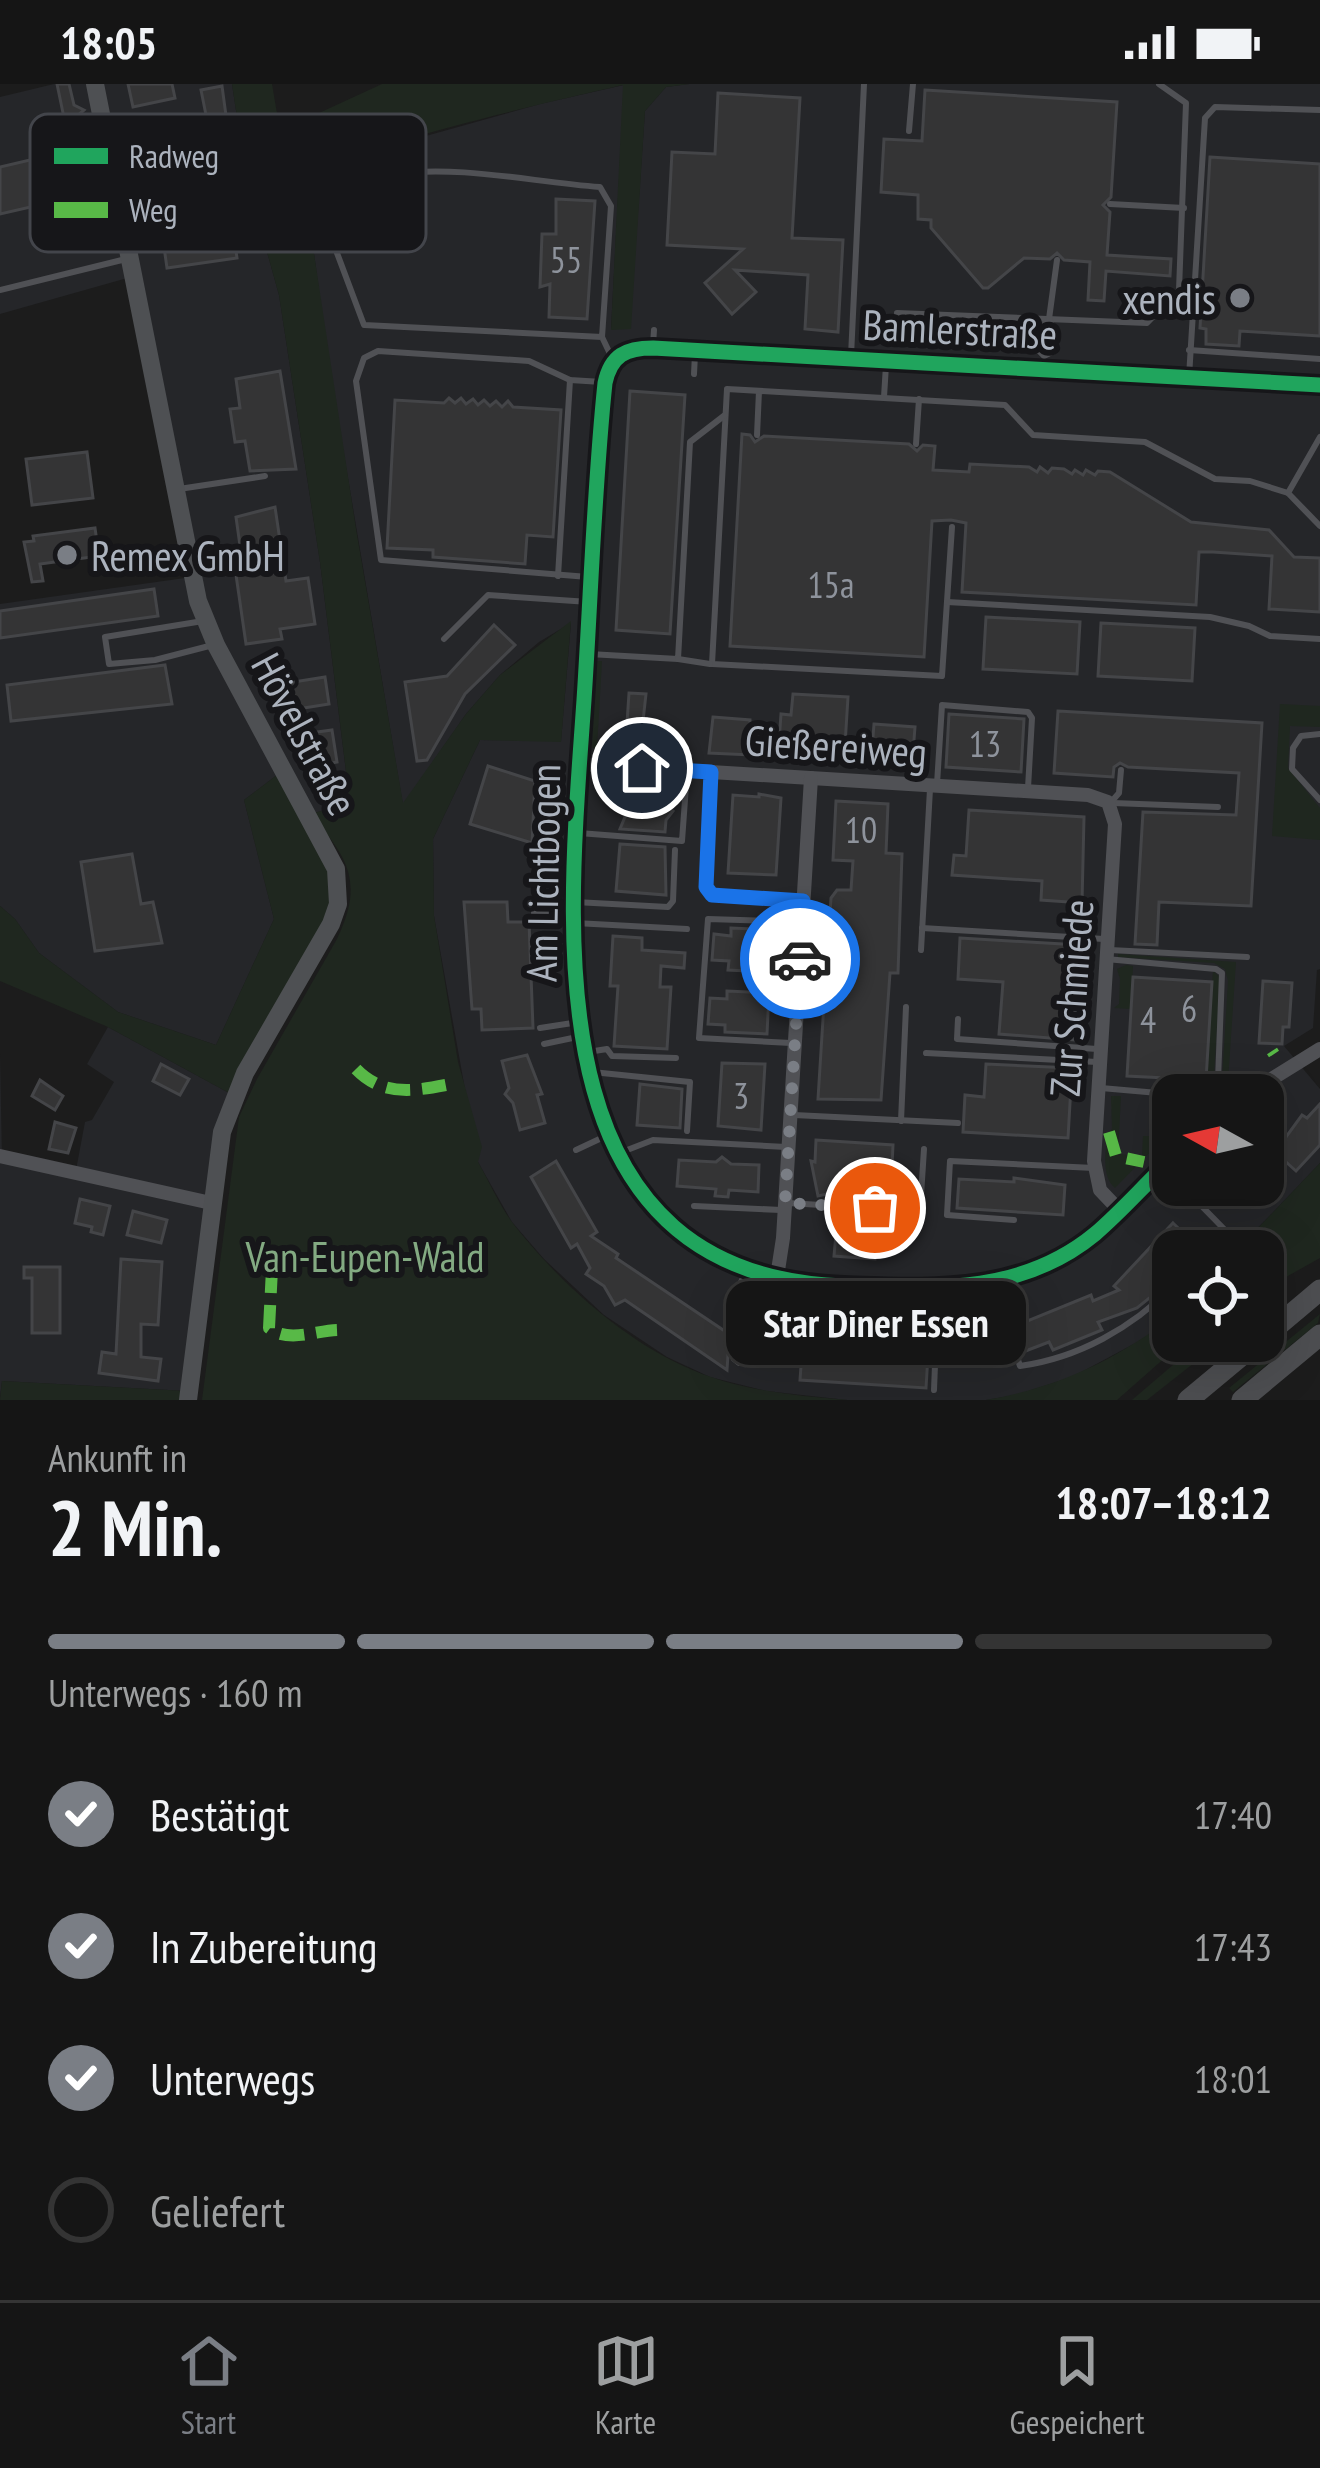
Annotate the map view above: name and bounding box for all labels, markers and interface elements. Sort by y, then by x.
text: 18:05 [60,13,157,71]
legend [30,114,426,252]
text: Radweg [129,134,219,177]
text: Weg [129,188,178,231]
house number: 55 [550,236,582,283]
place label: xendis [1122,271,1216,326]
marker: xendis [1227,285,1253,311]
street label: Bamlerstraße [861,296,1059,362]
place label: Remex GmbH [91,528,285,583]
marker: Remex GmbH [54,542,80,568]
house number: 15a [808,561,854,608]
street label: Hövelstraße [240,644,370,824]
street label: Gießereiweg [743,712,929,780]
pin [591,717,693,819]
house number: 13 [969,720,1001,767]
icon: home [609,735,675,801]
street label: Am Lichtbogen [514,764,572,982]
house number: 10 [845,806,877,853]
street label: Zur Schmiede [1037,898,1105,1098]
courier [740,899,860,1019]
icon: car [767,926,833,992]
house number: 6 [1181,985,1197,1032]
house number: 4 [1140,996,1156,1043]
house number: 3 [733,1072,749,1119]
north arrow [1152,1074,1284,1206]
map controls [1152,1074,1284,1362]
pin [824,1157,926,1259]
icon: bag [842,1175,908,1241]
park label: Van-Eupen-Wald [244,1229,485,1284]
button: locate [1152,1230,1284,1362]
callout: Star Diner Essen [725,1280,1025,1364]
text: Star Diner Essen [763,1297,989,1348]
text: Ankunft in [48,1432,187,1483]
text: 18:07–18:12 [1055,1473,1272,1531]
text: 2 Min. [48,1477,222,1578]
text: Unterwegs · 160 m [48,1667,302,1718]
icon: check [48,1781,114,1847]
text: Bestätigt [150,1785,289,1843]
text: 17:40 [1194,1789,1272,1840]
icon: check [48,1913,114,1979]
text: In Zubereitung [150,1917,378,1975]
text: 17:43 [1194,1921,1272,1972]
icon: check [48,2045,114,2111]
text: Unterwegs [150,2049,315,2107]
text: 18:01 [1194,2053,1272,2104]
text: Geliefert [150,2181,285,2239]
tab: Start [176,2328,242,2443]
tab: Karte [593,2328,659,2443]
tab: Gespeichert [1010,2328,1144,2443]

